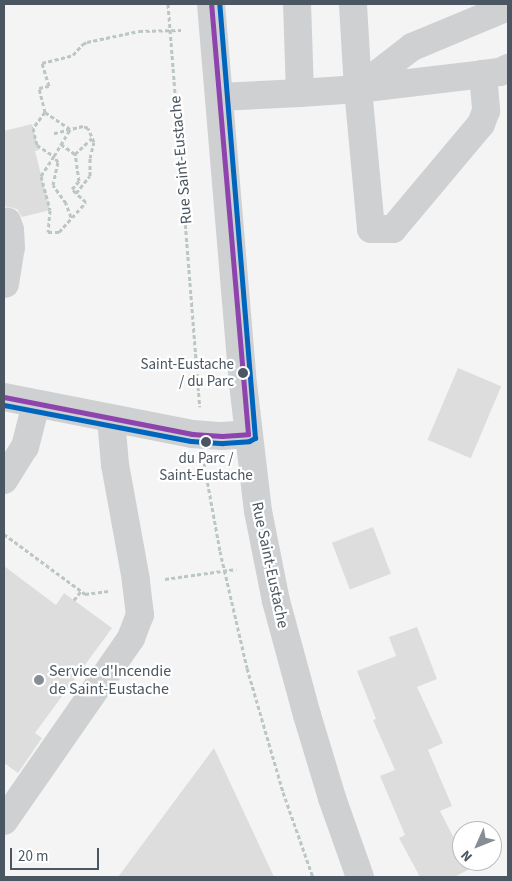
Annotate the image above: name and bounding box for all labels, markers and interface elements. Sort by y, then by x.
street label: Rue Saint-Eustache [166,95,196,225]
place label: Saint-Eustache / du Parc [140,355,234,390]
marker: Saint-Eustache / du Parc [238,368,248,378]
marker: du Parc / Saint-Eustache [201,437,211,447]
place label: du Parc / Saint-Eustache [159,449,253,484]
street label: Rue Saint-Eustache [247,500,293,630]
place label: Service d'Incendie de Saint-Eustache [49,661,171,699]
marker: Service d'Incendie de Saint-Eustache [33,674,45,686]
north arrow [452,821,502,871]
scale bar [12,838,101,870]
text: N [457,845,477,866]
text: 20 m [18,846,48,867]

